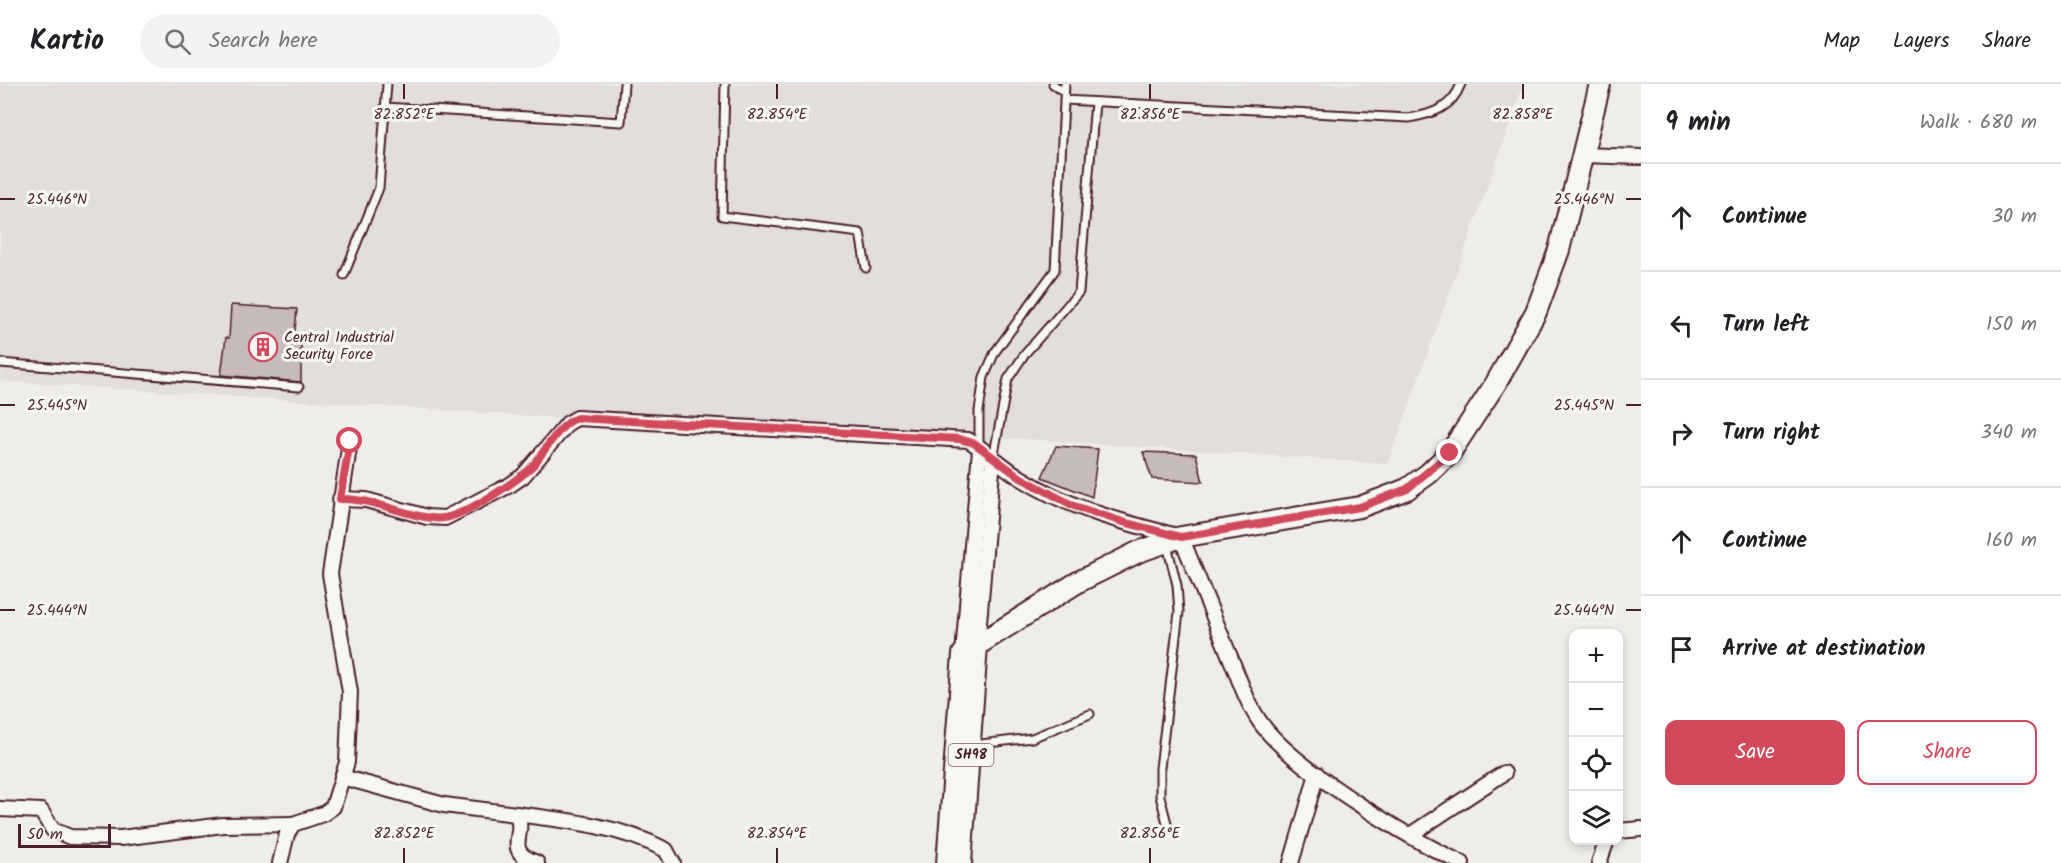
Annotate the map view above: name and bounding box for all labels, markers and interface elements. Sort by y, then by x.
search box [140,14,560,68]
text: Kartio [30,19,104,64]
text: Search here [209,24,317,59]
icon: search [161,25,194,58]
text: Map [1823,25,1860,58]
text: Layers [1893,25,1949,58]
text: Share [1982,25,2031,58]
text: 9 min [1665,102,1731,144]
text: 82.852°E [374,103,436,127]
text: 82.854°E [747,103,808,127]
text: 82.856°E [1120,103,1182,127]
text: 82.858°E [1492,103,1555,127]
text: Walk · 680 m [1920,107,2037,139]
text: 25.446°N [27,188,87,212]
text: 25.446°N [1554,188,1614,212]
text: Continue [1722,200,1807,235]
icon: ahead [1665,201,1698,234]
text: 30 m [1992,201,2037,233]
text: Turn left [1722,308,1809,343]
icon: left [1665,309,1698,342]
text: 150 m [1986,309,2037,341]
place label: Central Industrial Security Force [284,326,394,367]
building icon: Central Industrial Security Force [247,331,279,363]
text: 25.445°N [27,394,87,418]
text: 25.445°N [1554,394,1614,418]
text: Turn right [1722,416,1820,451]
icon: right [1665,417,1698,450]
text: 340 m [1981,417,2037,449]
route start [336,427,362,453]
route end [1436,439,1462,465]
text: Continue [1722,524,1807,559]
icon: ahead [1665,525,1698,558]
text: 160 m [1986,525,2037,557]
text: 25.444°N [27,599,87,623]
text: 25.444°N [1554,599,1614,623]
map controls [1569,629,1623,845]
button: + [1569,629,1623,683]
text: Arrive at destination [1722,632,1925,667]
icon: arrive [1665,633,1698,666]
button: − [1569,683,1623,737]
button: Save [1665,720,1845,785]
button: Share [1857,720,2037,785]
button: locate [1569,737,1623,791]
road number: SH98 [948,744,994,766]
button: layers [1569,791,1623,845]
scale bar [18,821,111,848]
text: 50 m [27,822,63,847]
text: 82.852°E [374,822,436,846]
text: 82.854°E [747,822,808,846]
text: 82.856°E [1120,822,1182,846]

